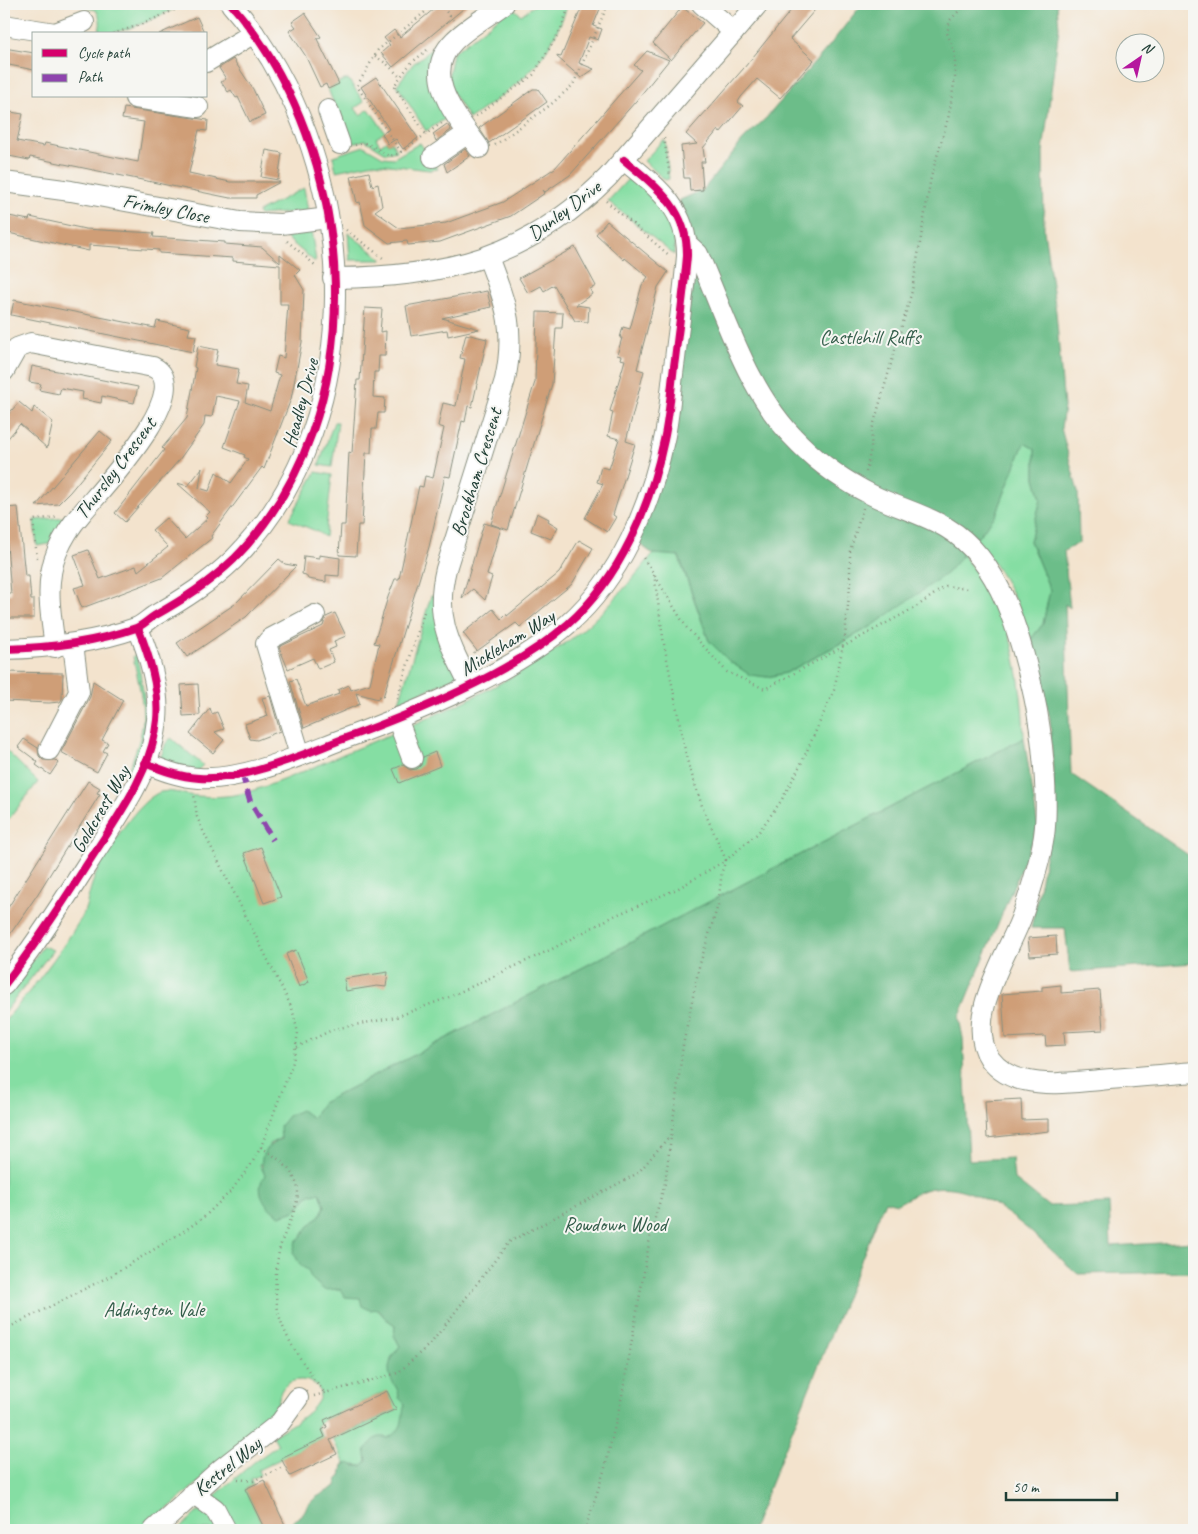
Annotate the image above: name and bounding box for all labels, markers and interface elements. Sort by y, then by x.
legend [32,32,208,98]
north arrow [1116,32,1166,82]
text: N [1139,38,1157,58]
text: Cycle path [78,44,130,63]
text: Path [78,68,104,87]
street label: Dunley Drive [523,174,607,246]
street label: Frimley Close [121,188,212,229]
park label: Castlehill Ruffs [820,325,922,350]
street label: Headley Drive [277,354,325,450]
street label: Brockham Crescent [445,403,508,539]
street label: Thursley Crescent [69,411,163,524]
street label: Mickleham Way [455,602,561,681]
street label: Goldcrest Way [65,759,137,857]
park label: Rowdown Wood [563,1212,670,1237]
park label: Addington Vale [104,1297,206,1322]
street label: Kestrel Way [188,1431,267,1501]
scale bar [1006,1469,1117,1501]
text: 50 m [1013,1478,1040,1497]

